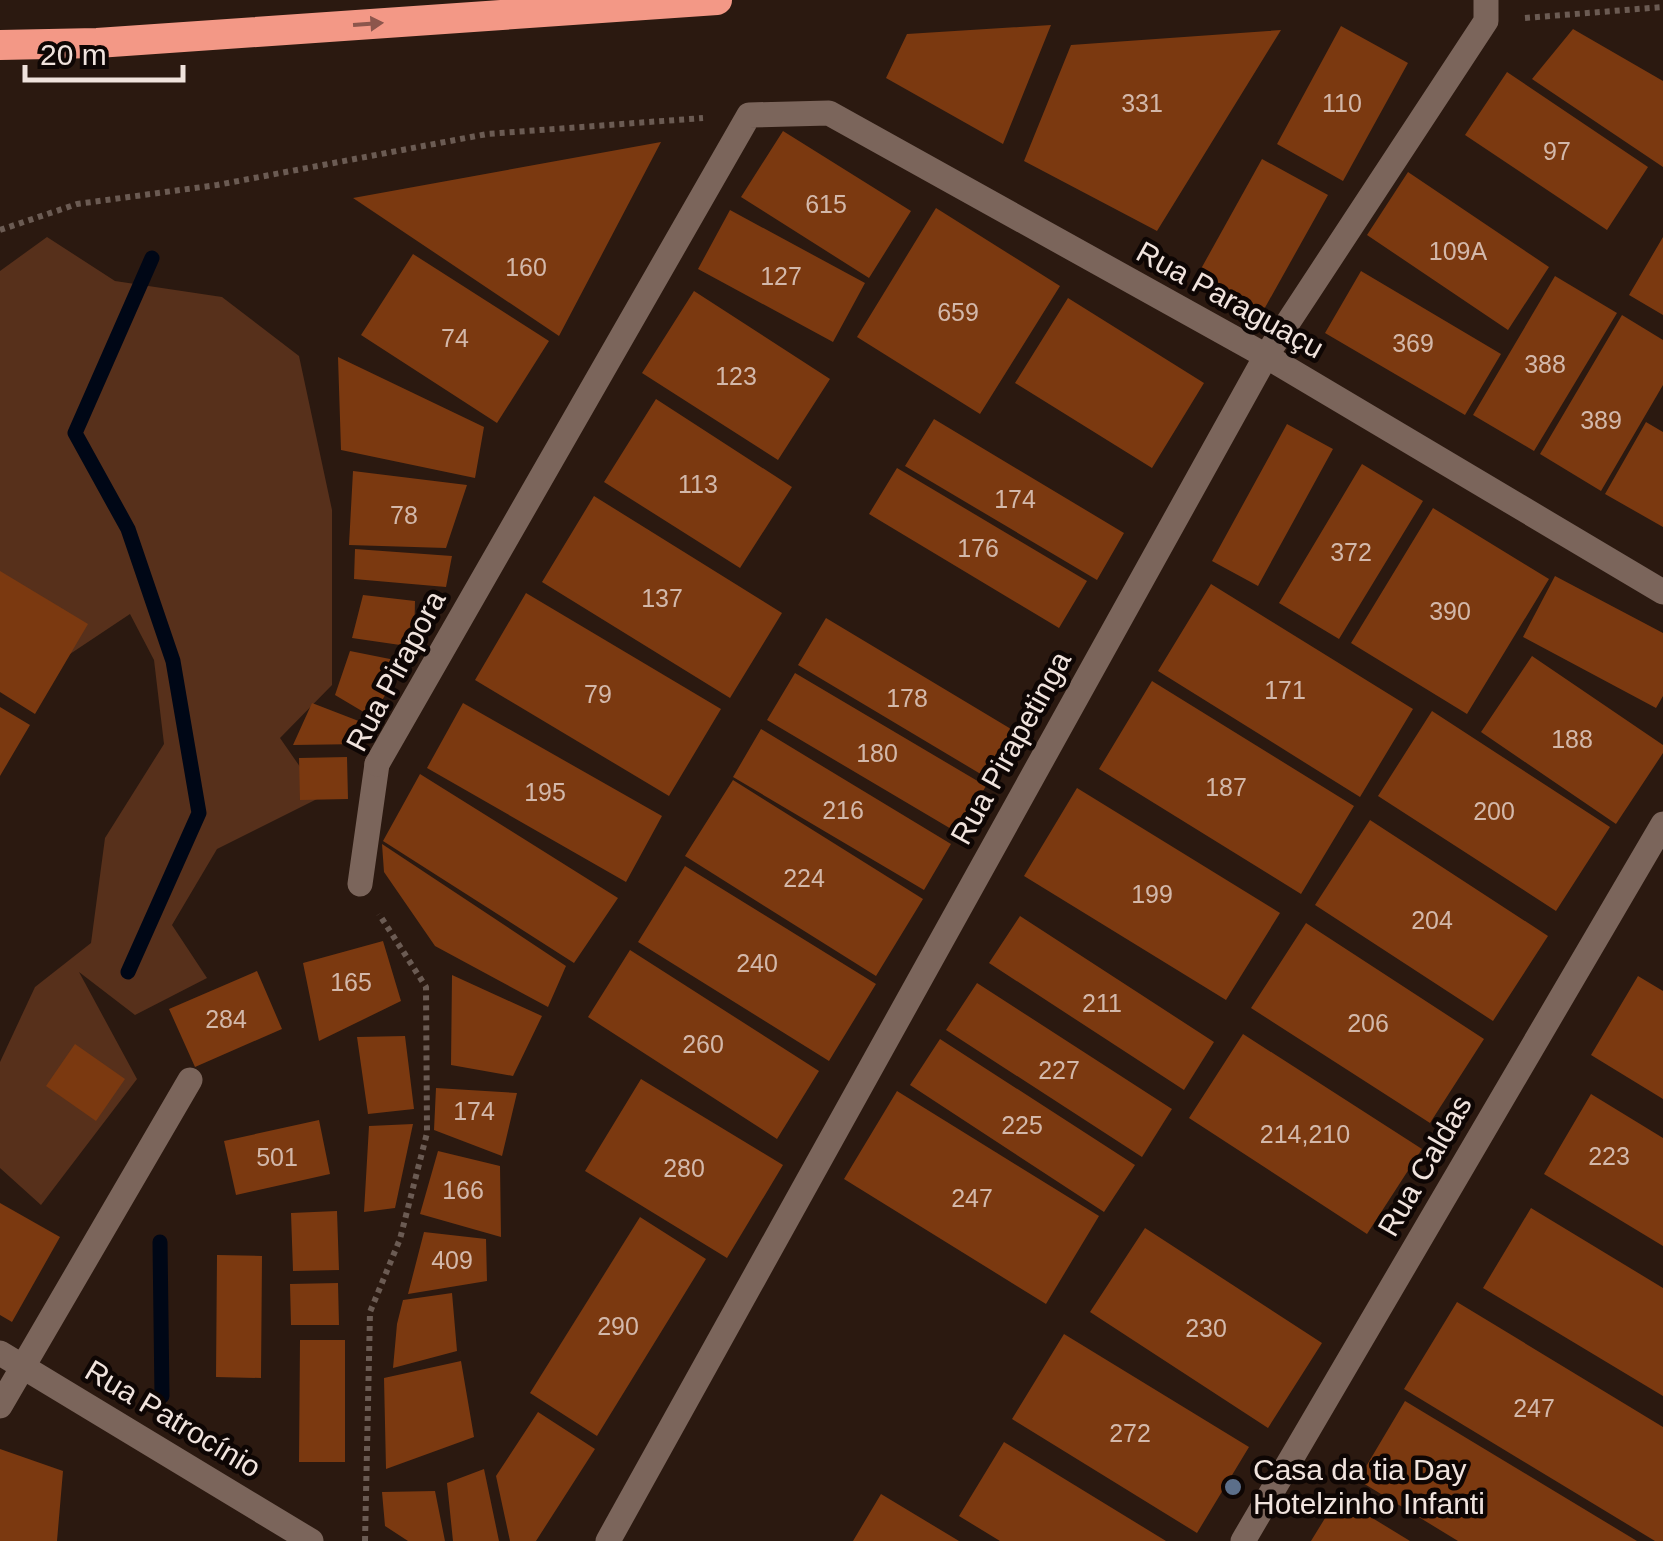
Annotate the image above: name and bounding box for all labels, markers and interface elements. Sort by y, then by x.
one-way arrow [353,16,385,32]
scale bar [25,20,182,82]
text: 20 m [40,38,107,71]
house number: 331 [1121,89,1163,117]
house number: 110 [1322,89,1362,117]
house number: 97 [1543,137,1571,165]
house number: 615 [805,190,847,218]
street label: Rua Paraguaçu [1131,235,1329,365]
house number: 109A [1429,237,1488,265]
house number: 160 [505,253,547,281]
house number: 127 [760,262,802,290]
house number: 659 [937,298,979,326]
house number: 74 [441,324,469,352]
house number: 369 [1392,329,1434,357]
house number: 388 [1524,350,1566,378]
house number: 123 [715,362,757,390]
house number: 389 [1580,406,1622,434]
house number: 113 [678,470,718,498]
house number: 174 [994,485,1036,513]
house number: 78 [390,501,418,529]
house number: 176 [957,534,999,562]
house number: 372 [1330,538,1372,566]
house number: 137 [641,584,683,612]
street label: Rua Pirapora [339,585,452,757]
house number: 390 [1429,597,1471,625]
street label: Rua Pirapetinga [944,645,1077,850]
house number: 171 [1264,676,1306,704]
house number: 79 [584,680,612,708]
house number: 178 [886,684,928,712]
house number: 188 [1551,725,1593,753]
house number: 180 [856,739,898,767]
house number: 187 [1205,773,1247,801]
house number: 195 [524,778,566,806]
house number: 216 [822,796,864,824]
house number: 200 [1473,797,1515,825]
house number: 224 [783,864,825,892]
house number: 199 [1131,880,1173,908]
house number: 204 [1411,906,1453,934]
house number: 240 [736,949,778,977]
house number: 165 [330,968,372,996]
house number: 211 [1082,989,1122,1017]
house number: 284 [205,1005,247,1033]
house number: 206 [1347,1009,1389,1037]
house number: 260 [682,1030,724,1058]
house number: 227 [1038,1056,1080,1084]
street label: Rua Caldas [1371,1090,1478,1242]
house number: 174 [453,1097,495,1125]
house number: 225 [1001,1111,1043,1139]
house number: 214,210 [1260,1120,1350,1148]
house number: 223 [1588,1142,1630,1170]
house number: 501 [256,1143,298,1171]
house number: 280 [663,1154,705,1182]
house number: 166 [442,1176,484,1204]
house number: 247 [951,1184,993,1212]
house number: 409 [431,1246,473,1274]
house number: 290 [597,1312,639,1340]
house number: 230 [1185,1314,1227,1342]
street label: Rua Patrocínio [80,1353,267,1484]
house number: 247 [1513,1394,1555,1422]
house number: 272 [1109,1419,1151,1447]
place label: Casa da tia Day Hotelzinho Infanti [1253,1453,1485,1520]
marker: Casa da tia Day Hotelzinho Infanti [1222,1476,1244,1498]

